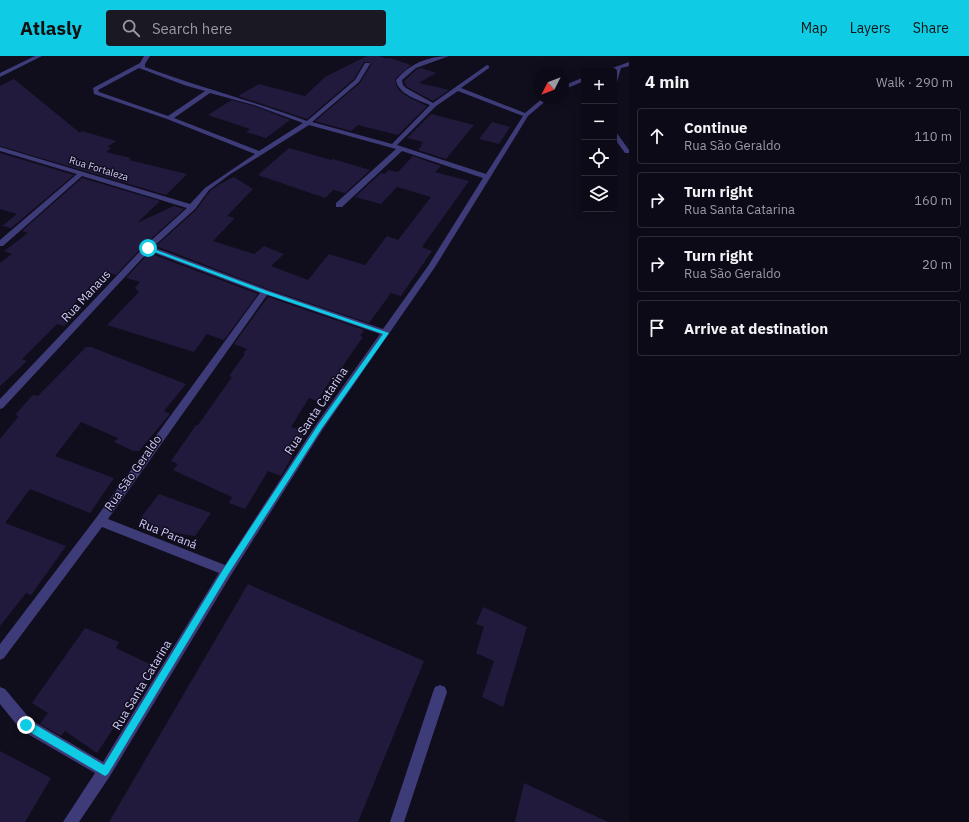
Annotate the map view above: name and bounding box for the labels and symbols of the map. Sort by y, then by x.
north arrow [533,68,569,104]
street label: Rua Fortaleza [68,153,131,184]
route start [139,239,157,257]
street label: Rua Manaus [58,266,114,325]
street label: Rua Santa Catarina [281,364,351,457]
street label: Rua São Geraldo [101,432,165,514]
street label: Rua Paraná [137,515,200,552]
street label: Rua Santa Catarina [109,636,175,733]
route end [17,716,35,734]

